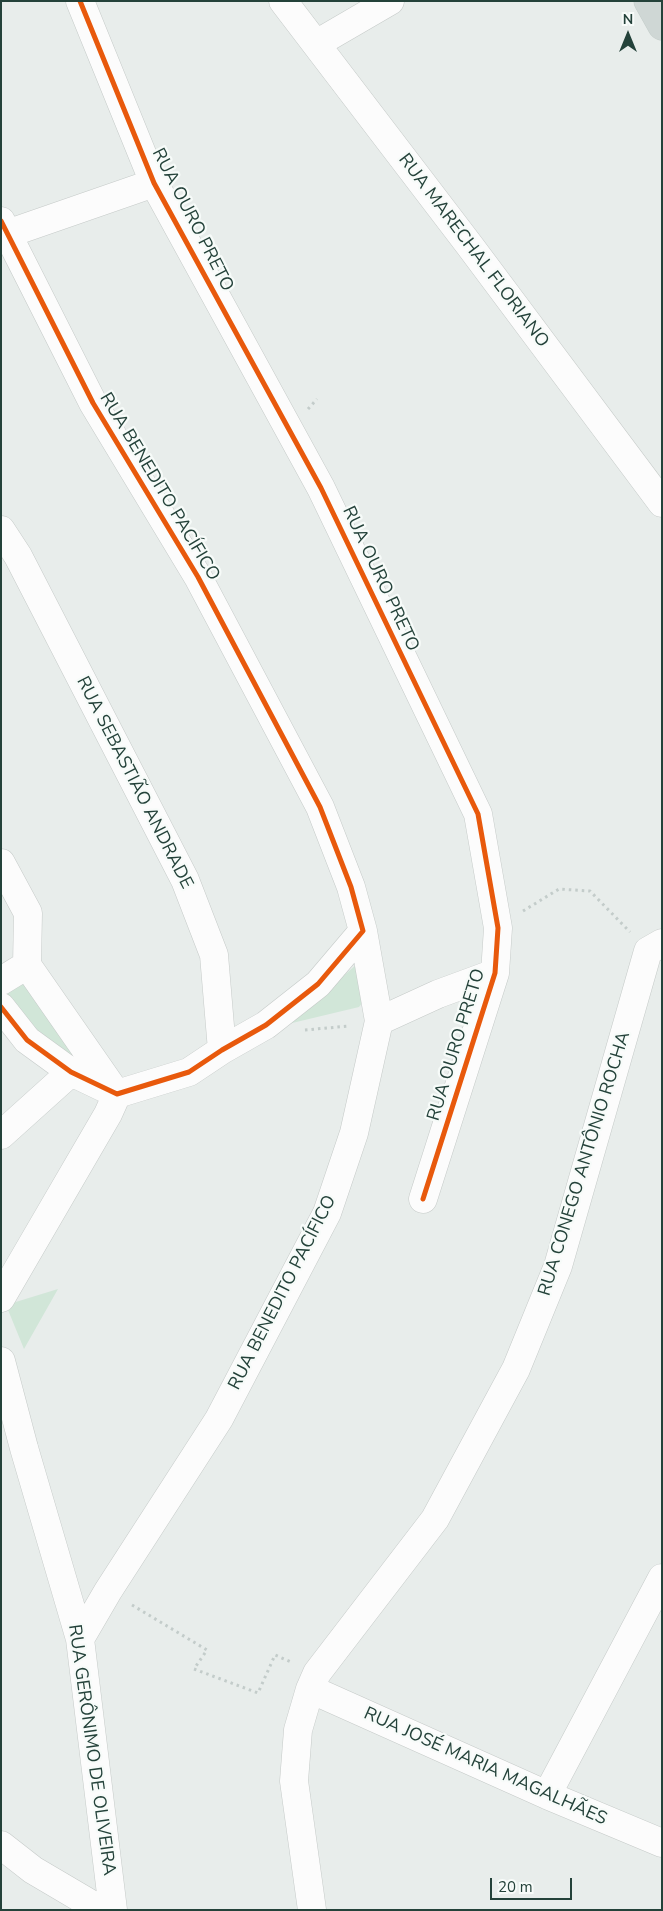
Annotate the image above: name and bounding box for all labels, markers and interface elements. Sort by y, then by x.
north arrow [603,10,653,60]
text: N [623,10,633,29]
street label: RUA OURO PRETO [147,145,237,295]
street label: RUA MARECHAL FLORIANO [393,150,553,352]
street label: RUA BENEDITO PACÍFICO [94,389,224,585]
street label: RUA OURO PRETO [337,503,423,655]
street label: RUA SEBASTIÃO ANDRADE [71,673,197,893]
street label: RUA OURO PRETO [424,966,490,1124]
street label: RUA CONEGO ANTÔNIO ROCHA [534,1029,636,1299]
street label: RUA BENEDITO PACÍFICO [224,1192,342,1394]
street label: RUA GERÔNIMO DE OLIVEIRA [63,1623,119,1877]
street label: RUA JOSÉ MARIA MAGALHÃES [360,1703,610,1831]
scale bar [493,1868,576,1900]
text: 20 m [498,1877,533,1897]

